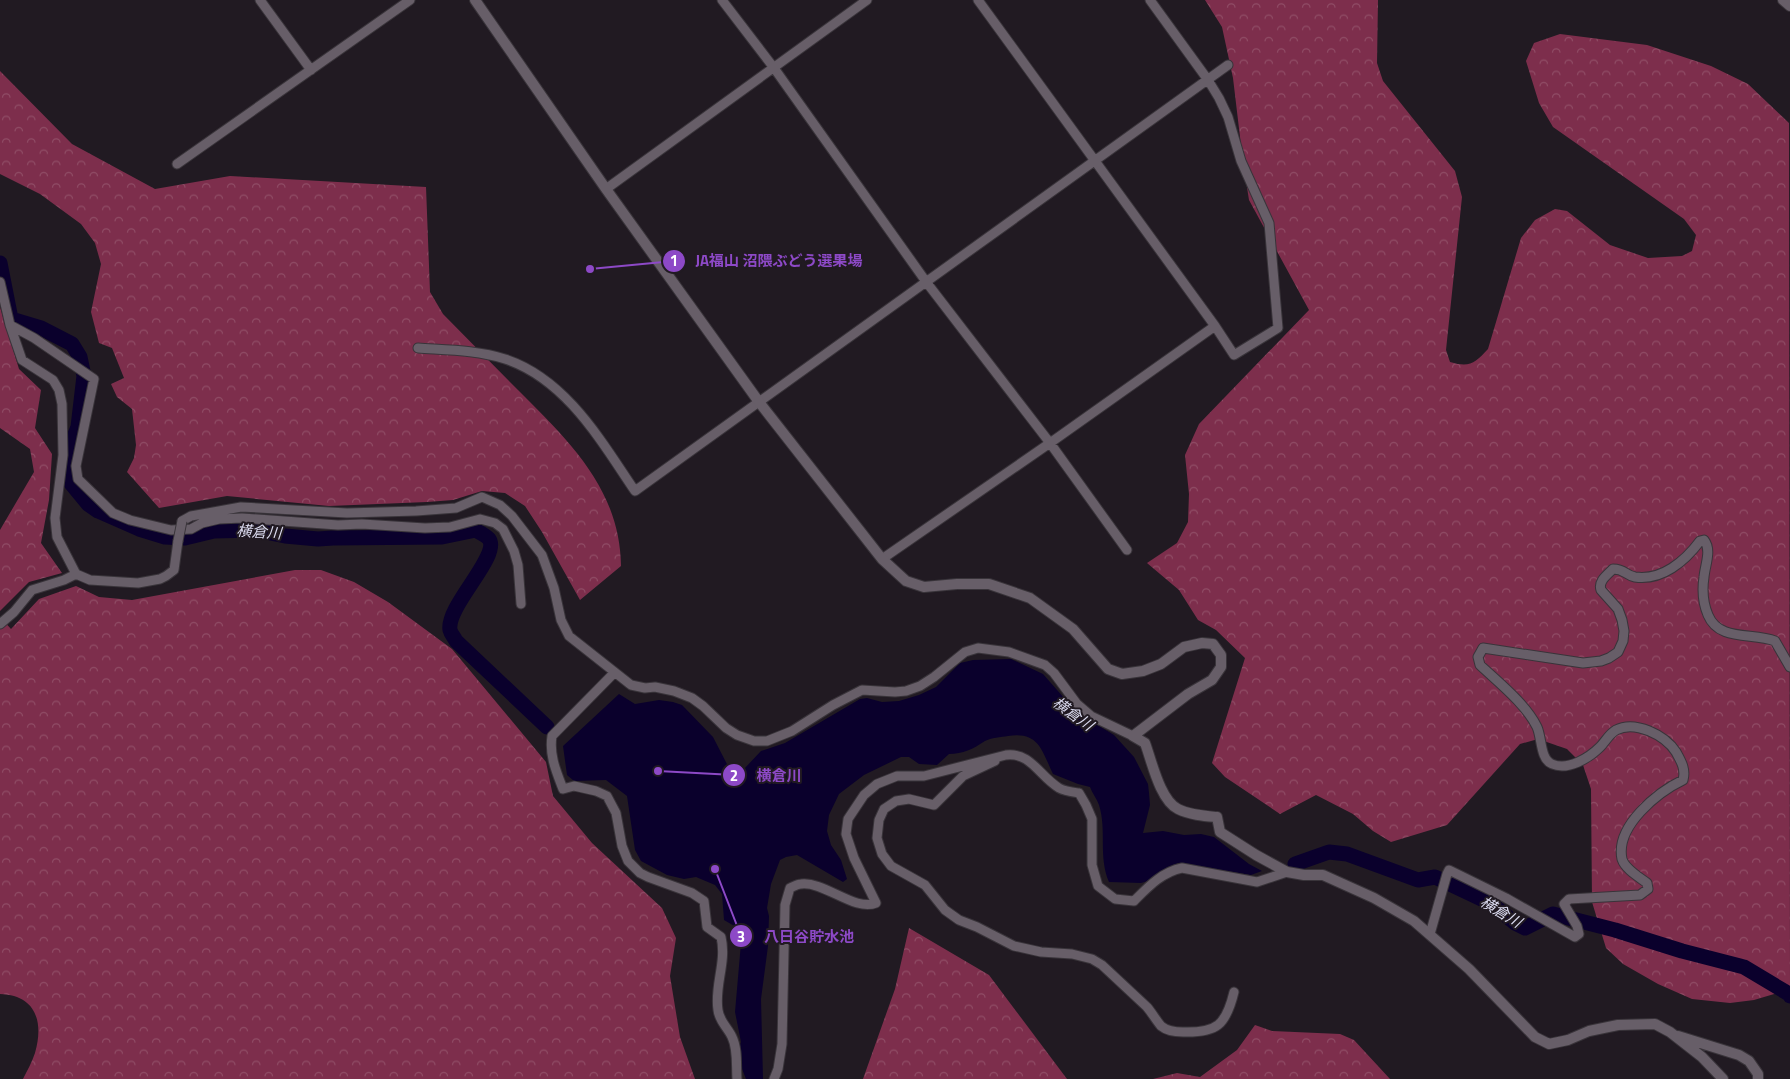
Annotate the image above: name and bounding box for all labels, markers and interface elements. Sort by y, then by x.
callout: JA福山 沼隈ぶどう選果場 [661,246,873,276]
text: 1 [670,249,678,272]
text: JA福山 沼隈ぶどう選果場 [696,249,862,272]
water label: 横倉川 [236,518,284,545]
water label: 横倉川 [1048,691,1100,737]
callout: 横倉川 [722,760,812,790]
text: 2 [730,764,738,787]
text: 横倉川 [756,764,802,787]
water label: 横倉川 [1476,890,1528,934]
callout: 八日谷貯水池 [729,921,864,951]
text: 3 [737,925,745,948]
text: 八日谷貯水池 [764,925,854,948]

